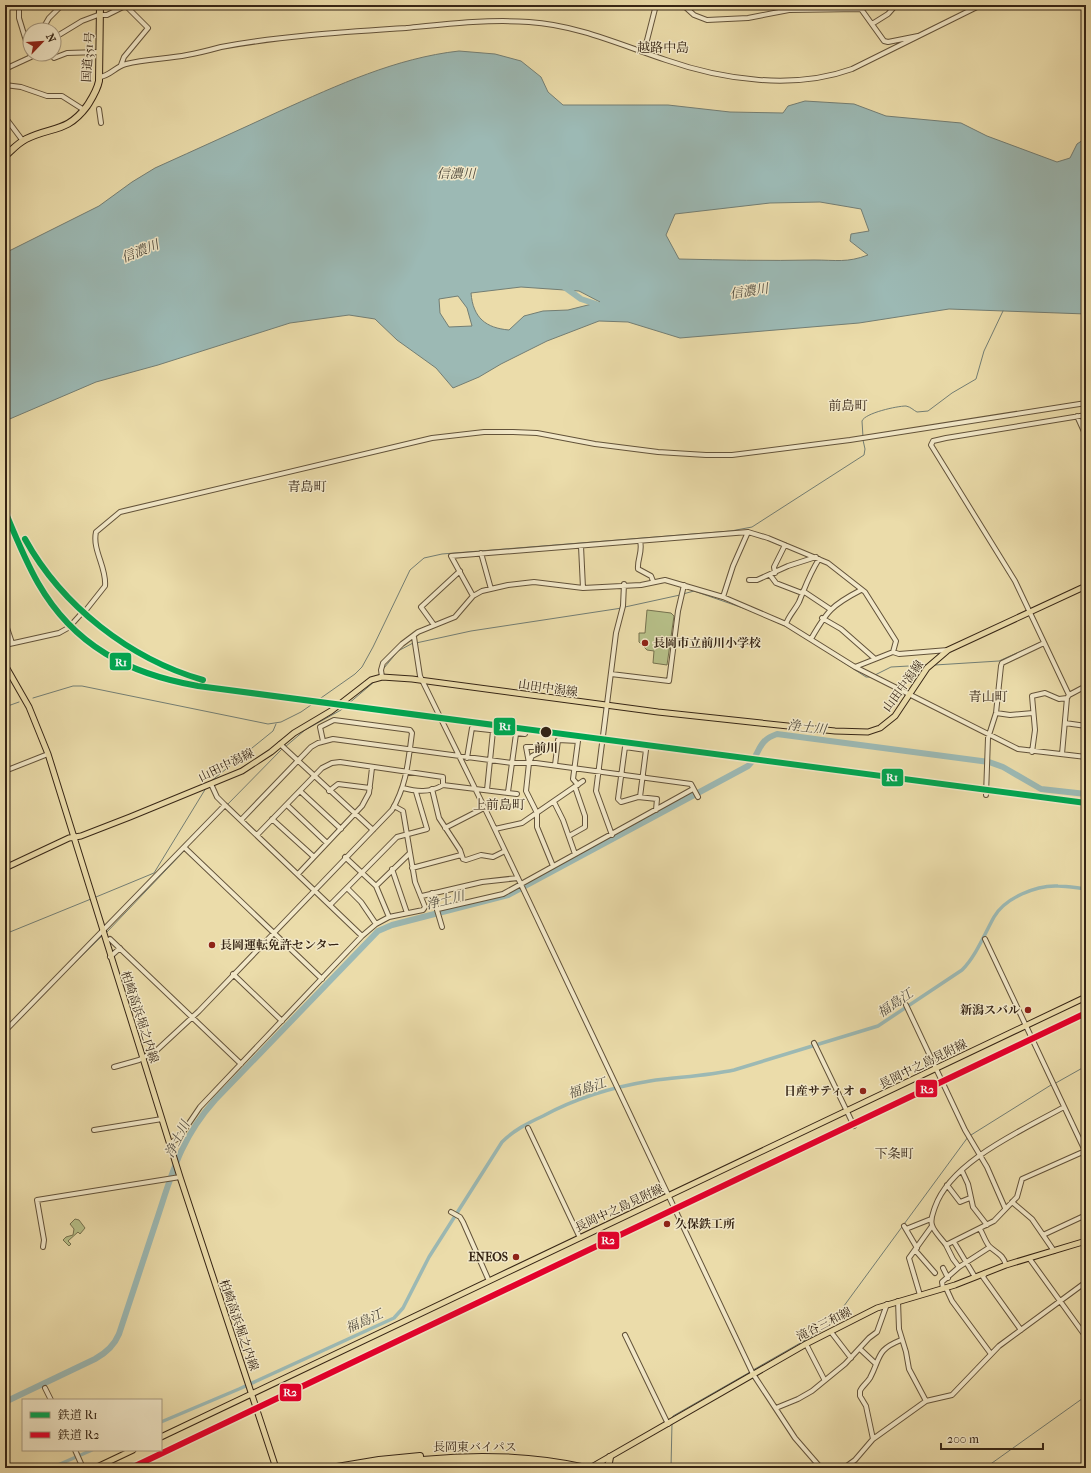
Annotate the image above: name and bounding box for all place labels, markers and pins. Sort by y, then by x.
place label: 長岡市立前川小学校 [653,636,761,650]
marker: 長岡市立前川小学校 [640,638,650,648]
marker: 前川 [539,725,553,739]
place label: 前川 [534,741,558,755]
place label: 長岡運転免許センター [220,938,340,952]
marker: 長岡運転免許センター [207,940,217,950]
place label: 新潟スバル [960,1003,1020,1017]
marker: 新潟スバル [1023,1005,1033,1015]
place label: 日産サティオ [784,1084,855,1098]
marker: 日産サティオ [858,1086,868,1096]
place label: 久保鉄工所 [675,1217,735,1231]
marker: 久保鉄工所 [662,1219,672,1229]
place label: ENEOS [469,1250,508,1264]
marker: ENEOS [511,1252,521,1262]

